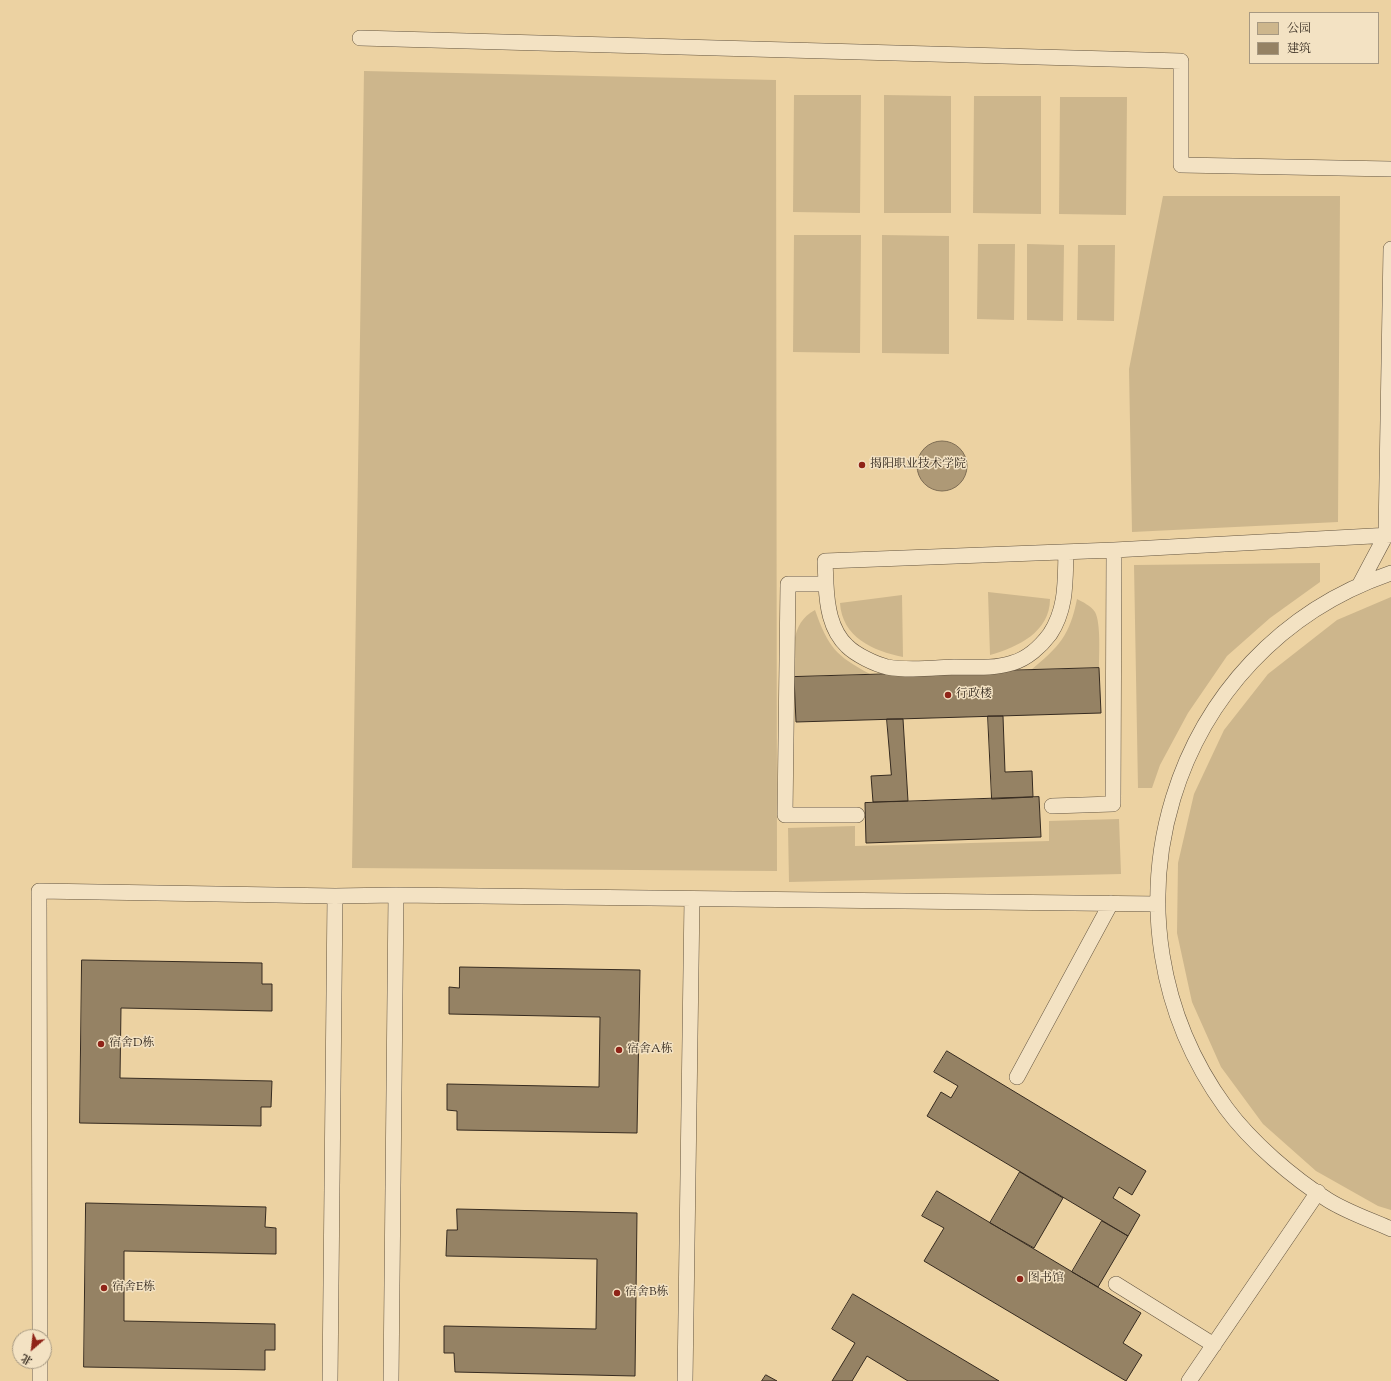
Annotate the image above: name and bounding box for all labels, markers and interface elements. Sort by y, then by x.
legend [1249,12,1379,64]
text: 公园 [1287,20,1311,38]
text: 建筑 [1287,40,1311,58]
place label: 揭阳职业技术学院 [870,458,966,472]
marker: 揭阳职业技术学院 [857,460,867,470]
place label: 行政楼 [956,688,992,702]
marker: 行政楼 [943,690,953,700]
place label: 宿舍D栋 [109,1037,155,1051]
marker: 宿舍D栋 [96,1039,106,1049]
place label: 宿舍A栋 [627,1043,673,1057]
marker: 宿舍A栋 [614,1045,624,1055]
place label: 图书馆 [1028,1272,1064,1286]
marker: 图书馆 [1015,1274,1025,1284]
place label: 宿舍E栋 [112,1281,155,1295]
marker: 宿舍E栋 [99,1283,109,1293]
place label: 宿舍B栋 [625,1286,669,1300]
marker: 宿舍B栋 [612,1288,622,1298]
north arrow [12,1329,52,1369]
text: 北 [18,1349,35,1368]

